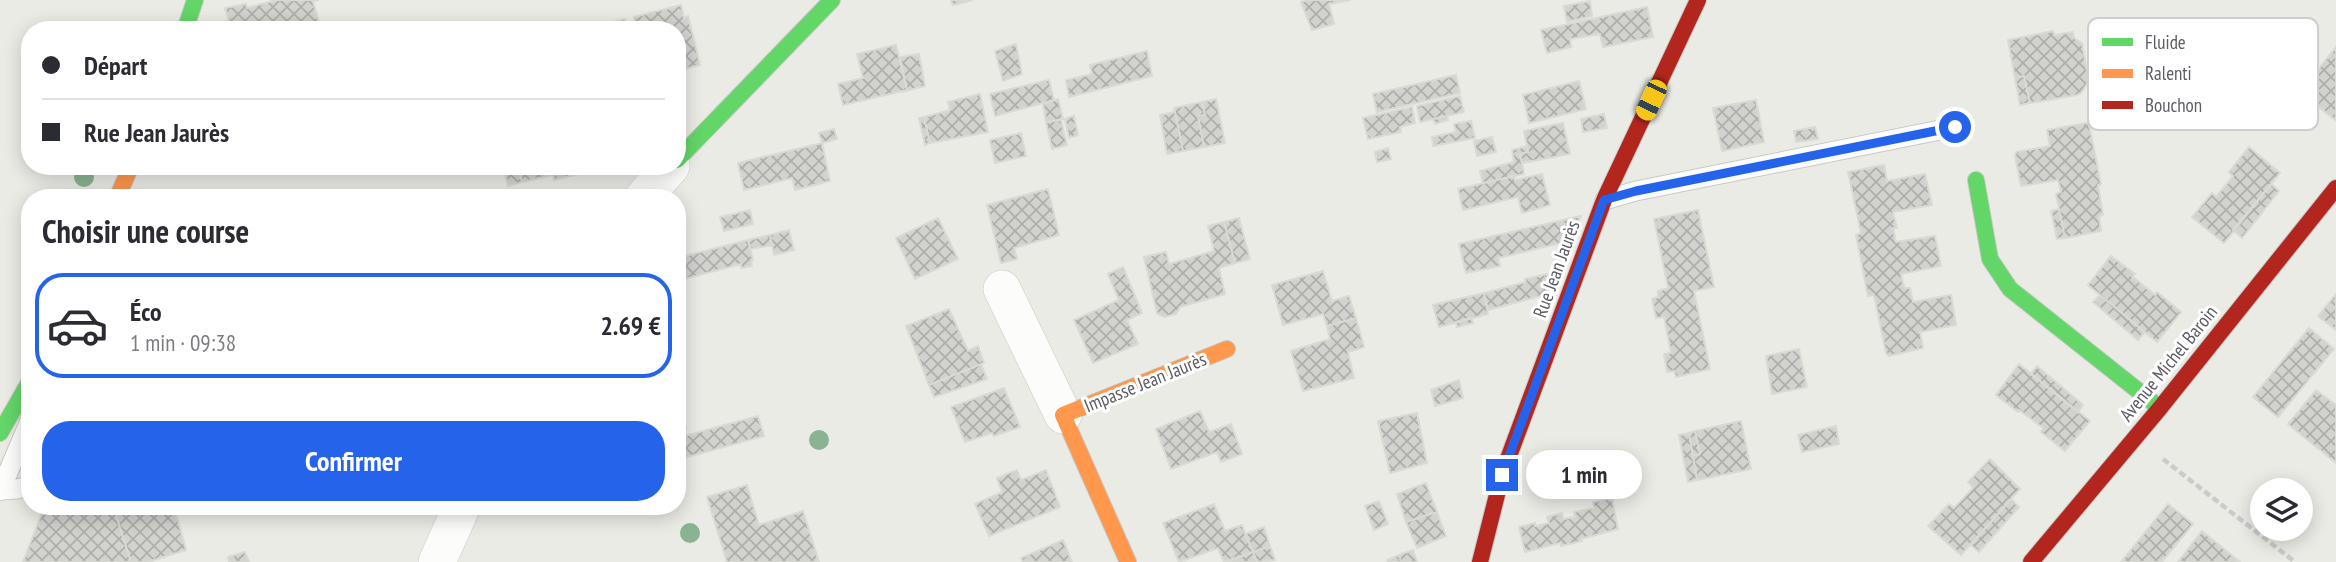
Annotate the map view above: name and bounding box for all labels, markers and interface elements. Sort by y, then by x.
legend [2088,18,2318,130]
text: Fluide [2145,30,2186,54]
text: Départ [84,49,147,82]
text: Ralenti [2145,61,2192,85]
car [1633,77,1670,123]
text: Bouchon [2145,93,2202,117]
route start [1939,111,1971,143]
text: Rue Jean Jaurès [84,116,229,149]
text: Choisir une course [42,210,249,252]
street label: Rue Jean Jaurès [1527,217,1585,321]
icon: car [46,294,109,357]
text: Éco [130,295,162,328]
street label: Avenue Michel Baroin [2114,300,2222,426]
text: 2.69 € [600,309,661,342]
text: 1 min · 09:38 [130,328,236,357]
street label: Impasse Jean Jaurès [1080,347,1210,417]
button: Confirmer [42,421,665,501]
callout: 1 min [1526,450,1642,500]
route end [1486,459,1518,491]
text: 1 min [1561,460,1607,489]
map controls [2250,478,2313,541]
button: layers [2250,478,2313,541]

